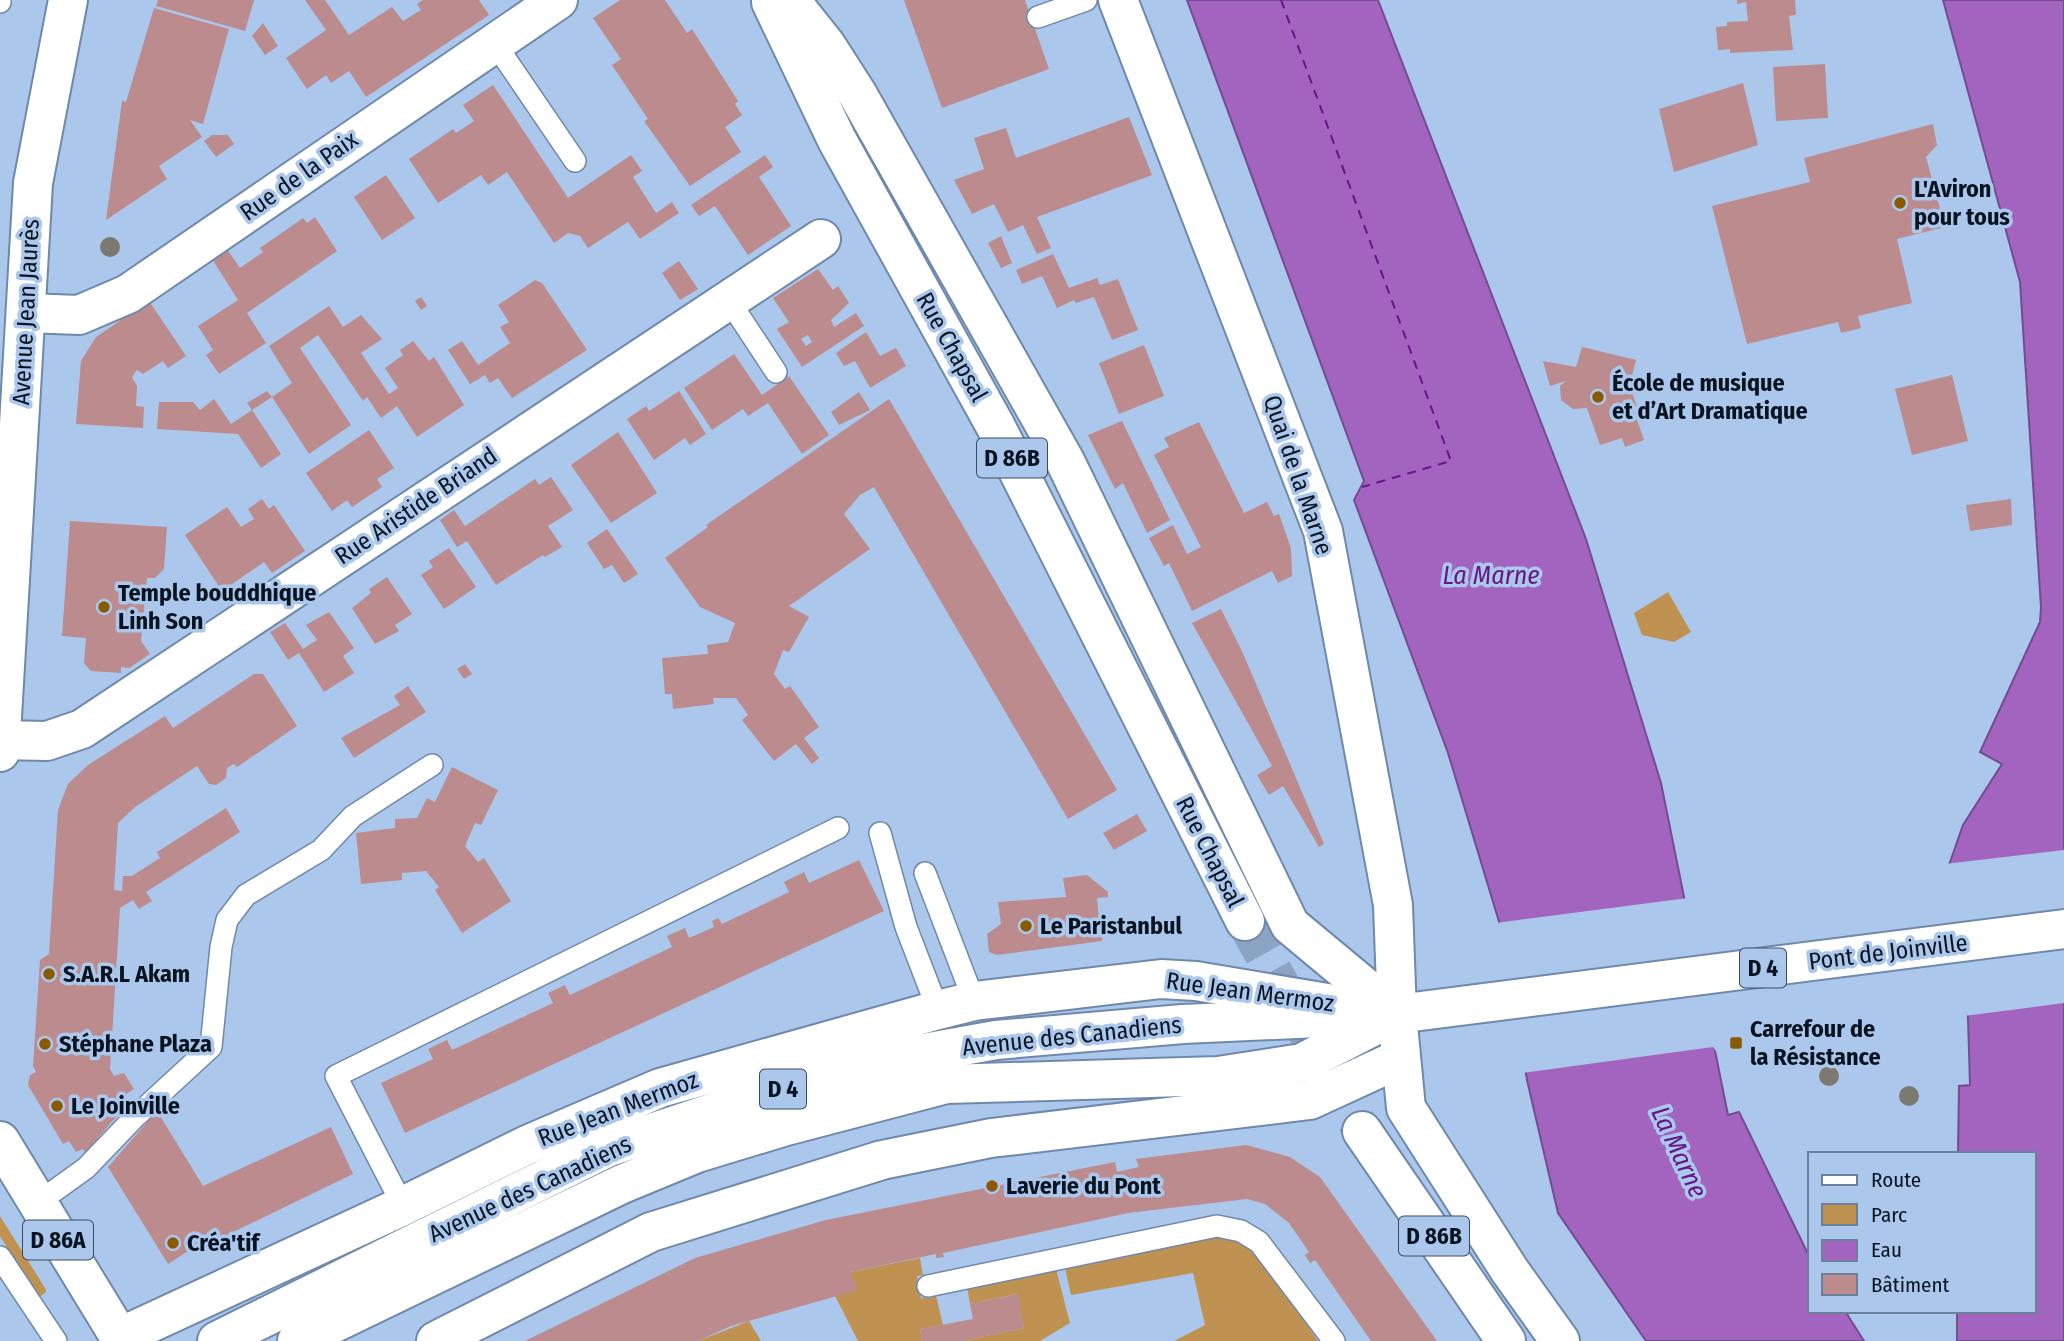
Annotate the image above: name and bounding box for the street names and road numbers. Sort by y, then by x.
street label: Rue de la Paix [235,125,363,227]
street label: Avenue Jean Jaurès [7,218,45,406]
street label: Rue Chapsal [911,288,993,406]
street label: Quai de la Marne [1258,392,1338,558]
road number: D 86B [977,438,1047,478]
street label: Rue Aristide Briand [330,441,502,571]
street label: Rue Chapsal [1170,792,1250,912]
street label: Pont de Joinville [1807,928,1969,976]
road number: D 4 [1740,948,1786,987]
street label: Rue Jean Mermoz [1164,966,1336,1018]
street label: Avenue des Canadiens [961,1011,1183,1061]
street label: Rue Jean Mermoz [534,1066,702,1152]
road number: D 4 [760,1070,806,1108]
street label: Avenue des Canadiens [424,1130,636,1248]
road number: D 86B [1399,1217,1469,1256]
road number: D 86A [23,1220,93,1260]

